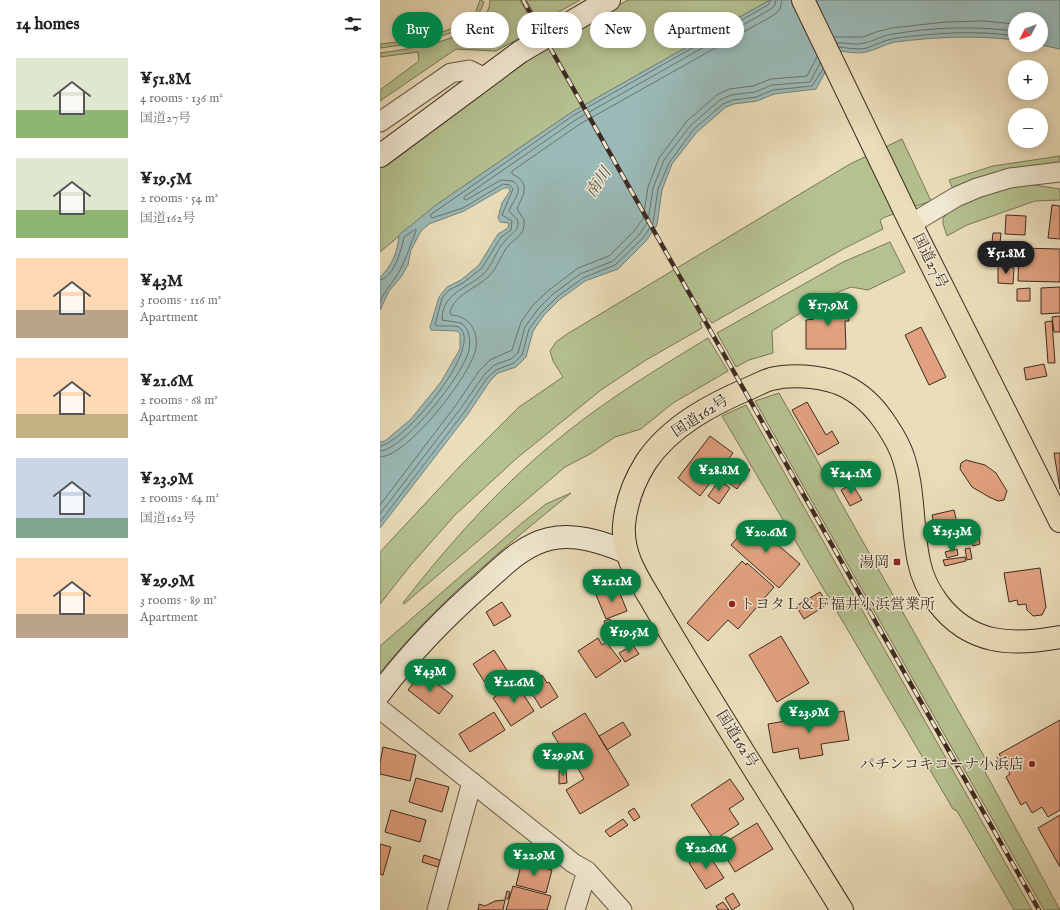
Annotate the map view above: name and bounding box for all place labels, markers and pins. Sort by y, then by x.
pin: ¥51.8M [973,241,1039,275]
pin: ¥17.9M [795,293,861,327]
pin: ¥28.8M [686,458,752,492]
pin: ¥24.1M [818,461,884,495]
pin: ¥25.3M [919,519,985,553]
pin: ¥20.6M [733,520,799,554]
place label: 湯岡 [859,553,889,572]
marker: 湯岡 [892,557,902,567]
pin: ¥21.1M [579,569,645,603]
place label: トヨタＬ＆Ｆ福井小浜営業所 [740,595,935,614]
marker: トヨタＬ＆Ｆ福井小浜営業所 [727,599,737,609]
pin: ¥19.5M [596,620,662,654]
pin: ¥43M [406,659,454,693]
pin: ¥21.6M [481,670,547,704]
pin: ¥23.9M [776,700,842,734]
pin: ¥29.9M [530,743,596,777]
place label: パチンコキコーナ小浜店 [860,755,1024,774]
marker: パチンコキコーナ小浜店 [1027,759,1037,769]
pin: ¥22.6M [673,836,739,870]
pin: ¥22.9M [501,843,567,877]

